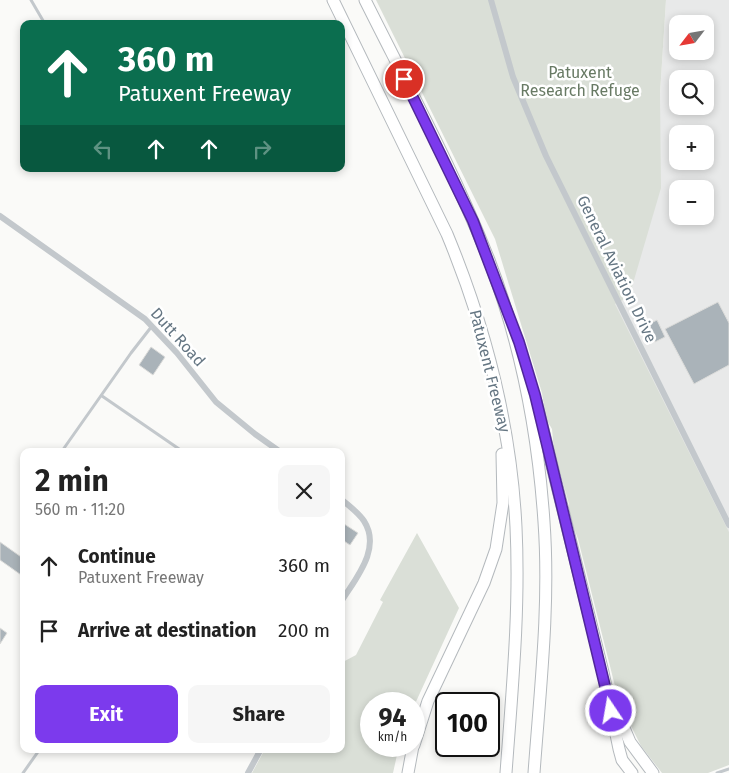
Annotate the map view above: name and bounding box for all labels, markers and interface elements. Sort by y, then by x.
north arrow [669,15,714,60]
map controls [669,15,714,225]
text: 360 m [118,38,214,80]
icon: ahead [35,40,100,105]
pin [383,58,425,100]
park label: Patuxent Research Refuge [520,63,640,100]
icon: arrive [390,65,418,93]
button: search [669,70,714,115]
text: Patuxent Freeway [118,80,291,107]
button: + [669,125,714,170]
icon: left [89,135,117,163]
icon: ahead [142,135,170,163]
icon: ahead [195,135,223,163]
icon: right [248,135,276,163]
button: − [669,180,714,225]
street label: General Aviation Drive [573,192,661,346]
street label: Dutt Road [147,304,209,370]
street label: Patuxent Freeway [466,308,514,435]
text: 2 min [35,463,109,499]
button: close [278,465,330,517]
text: 560 m · 11:20 [35,500,125,519]
text: Continue [78,545,156,568]
icon: ahead [35,552,63,580]
text: 360 m [278,554,330,577]
text: Patuxent Freeway [78,568,204,587]
icon: arrive [35,617,63,645]
text: Arrive at destination [78,619,257,642]
text: 200 m [278,619,330,642]
position arrow [584,684,636,736]
button: Exit [35,685,178,743]
button: Share [188,685,330,743]
speed limit sign: 100 [435,692,500,757]
text: 94 [379,703,406,733]
text: km/h [378,730,407,744]

